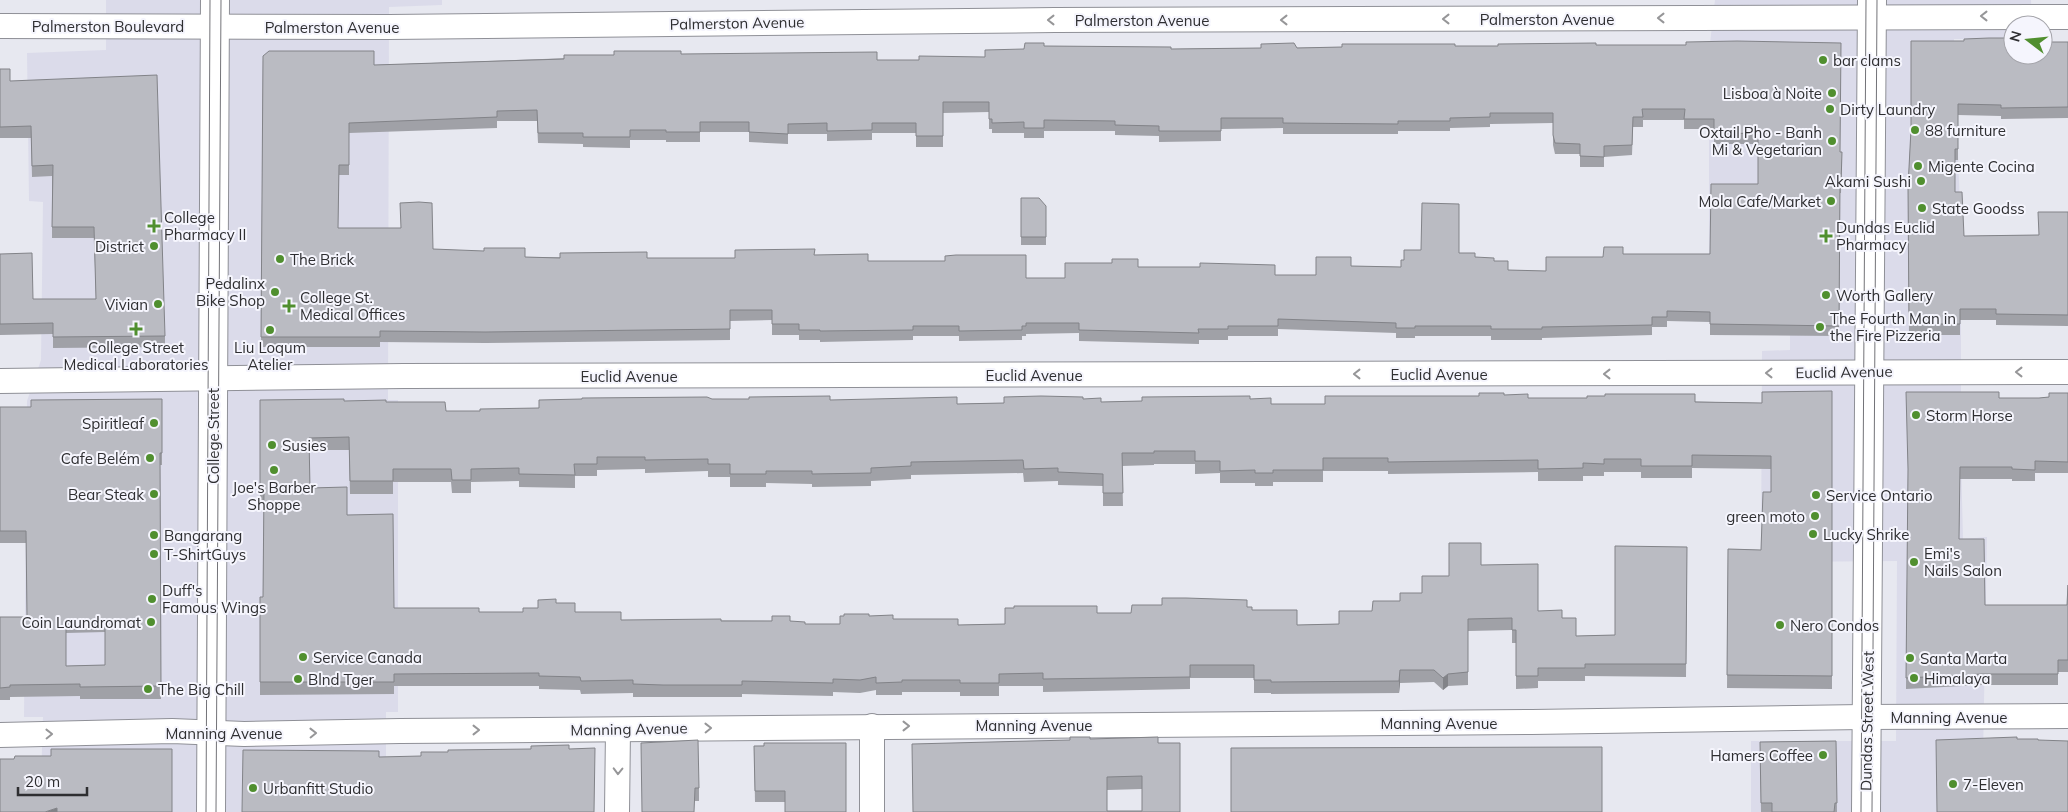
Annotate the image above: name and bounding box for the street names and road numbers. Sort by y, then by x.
street label: Palmerston Avenue [1480,10,1614,29]
street label: Palmerston Avenue [1075,11,1209,30]
street label: Palmerston Avenue [669,12,805,34]
street label: Palmerston Boulevard [32,17,184,36]
street label: Palmerston Avenue [265,18,399,37]
street label: Euclid Avenue [1795,362,1893,382]
street label: Euclid Avenue [1390,365,1488,384]
street label: Euclid Avenue [985,366,1083,385]
street label: Euclid Avenue [580,367,678,386]
street label: College Street [204,388,223,484]
street label: Dundas Street West [1856,651,1878,791]
street label: Manning Avenue [1890,708,2008,727]
street label: Manning Avenue [1380,714,1498,733]
street label: Manning Avenue [975,716,1093,735]
street label: Manning Avenue [570,718,688,740]
street label: Manning Avenue [165,724,283,743]

